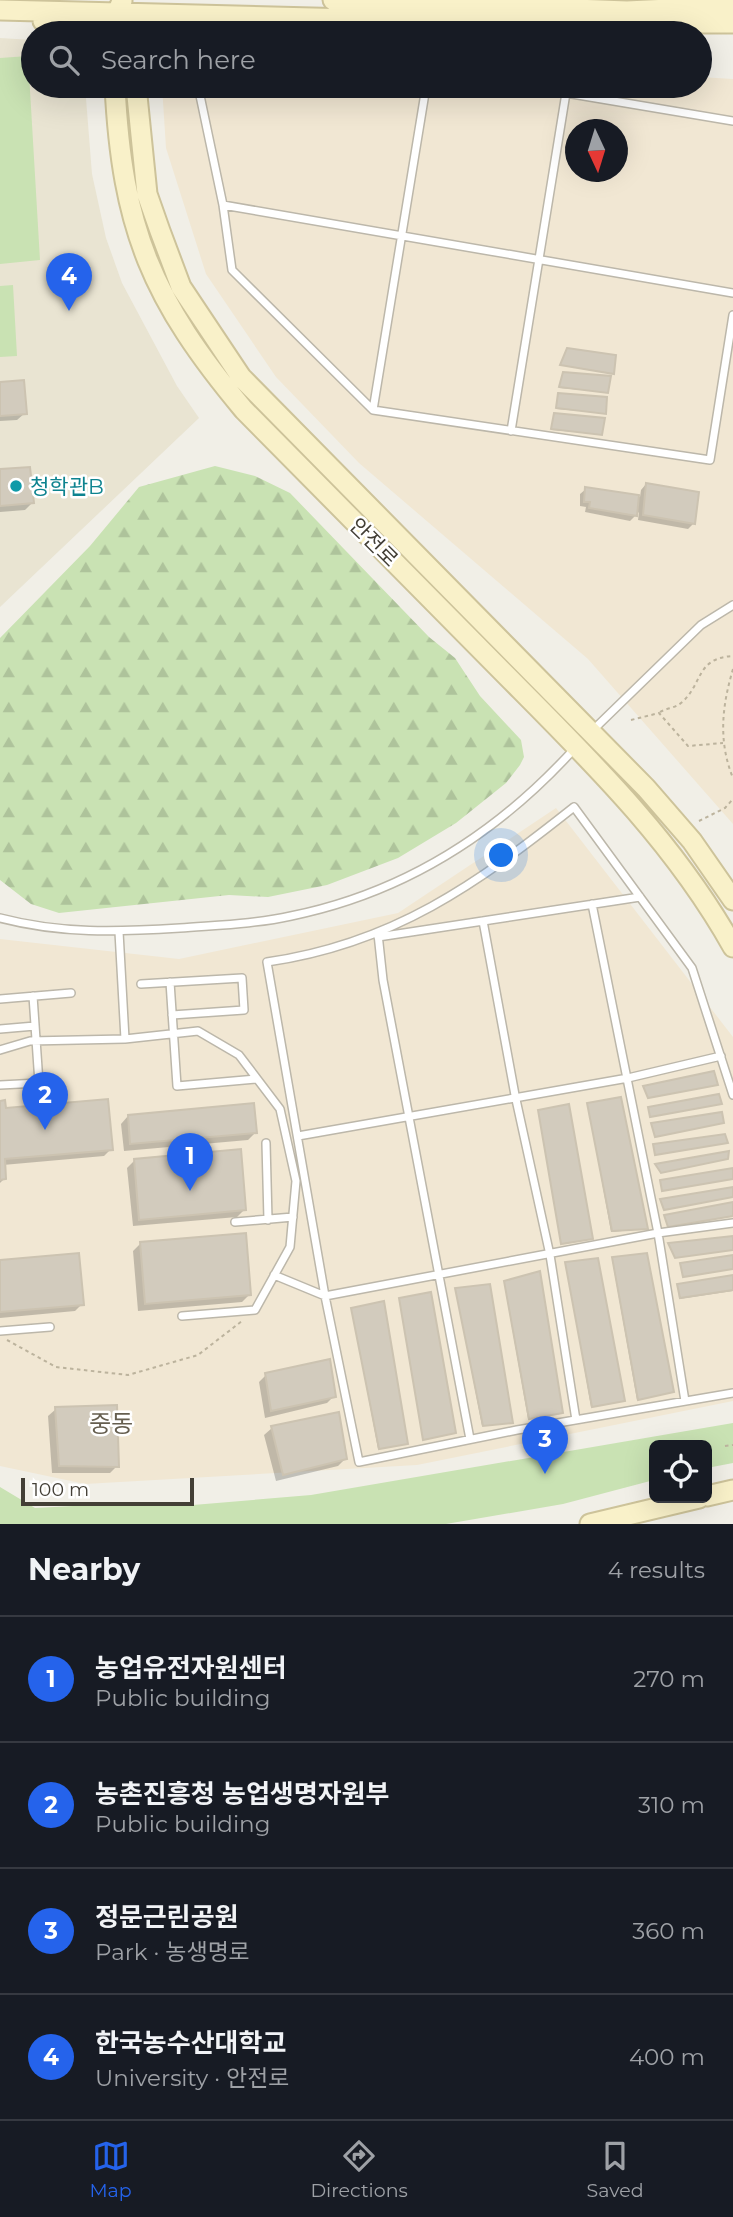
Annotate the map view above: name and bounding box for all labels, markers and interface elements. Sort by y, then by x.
search box [21,21,712,98]
icon: search [45,41,83,79]
text: Search here [101,44,256,76]
north arrow [565,119,628,182]
pin: 4 [46,253,92,311]
place label: 청학관B [30,474,104,499]
marker: 청학관B [8,478,24,494]
street label: 안전로 [345,513,403,571]
your location [484,838,518,872]
pin: 2 [22,1072,68,1130]
pin: 1 [167,1133,213,1191]
district label: 중동 [89,1409,133,1438]
pin: 3 [522,1416,568,1474]
map controls [649,1440,712,1503]
button: locate [649,1440,712,1503]
scale bar [21,1475,194,1507]
text: 100 m [32,1478,89,1501]
text: Nearby [28,1551,140,1588]
text: 4 results [608,1556,705,1584]
text: 농업유전자원센터 [95,1652,286,1684]
text: 1 [46,1665,56,1693]
text: 270 m [633,1665,705,1693]
text: Public building [95,1684,270,1712]
text: 농촌진흥청 농업생명자원부 [95,1778,389,1810]
text: 2 [44,1791,58,1819]
text: 310 m [638,1791,705,1819]
text: Public building [95,1810,270,1838]
text: 정문근린공원 [95,1901,239,1933]
text: 3 [44,1917,58,1945]
text: 360 m [632,1917,705,1945]
text: Park · 농생명로 [95,1938,250,1966]
text: 한국농수산대학교 [95,2027,286,2059]
text: 4 [43,2043,59,2071]
text: 400 m [629,2043,705,2071]
text: University · 안전로 [95,2064,290,2092]
tab: Map [89,2137,132,2202]
tab: Directions [310,2137,408,2202]
tab: Saved [587,2137,644,2202]

